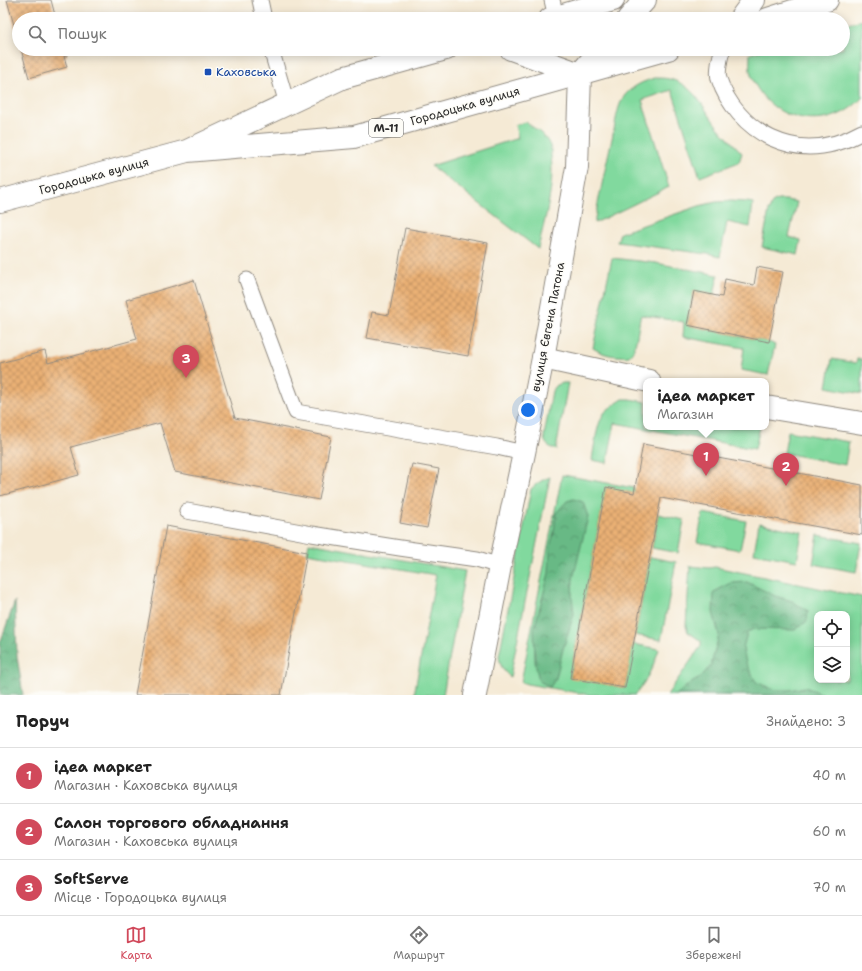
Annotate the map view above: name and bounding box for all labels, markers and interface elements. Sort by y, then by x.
search box [12,12,850,56]
icon: search [26,23,48,45]
text: Пошук [58,24,107,44]
place label: Каховська [216,64,277,80]
marker: Каховська [203,67,213,77]
street label: Городоцька вулиця [408,83,522,129]
road number: М-11 [369,119,403,137]
street label: Городоцька вулиця [37,154,151,198]
street label: вулиця Євгена Патона [528,260,569,393]
pin: 3 [173,345,199,378]
popup [643,378,769,430]
text: ідеа маркет [657,386,755,406]
your location [518,400,538,420]
text: Магазин [657,406,714,423]
pin: 1 [693,443,719,476]
pin: 2 [773,453,799,486]
map controls [814,611,850,683]
button: locate [814,611,850,647]
button: layers [814,647,850,683]
text: Поруч [16,710,69,732]
text: Знайдено: 3 [766,713,846,730]
text: ідеа маркет [54,757,152,777]
text: 1 [26,767,32,784]
text: 40 m [812,767,846,784]
text: Магазин · Каховська вулиця [54,777,238,794]
text: Салон торгового обладнання [54,813,289,833]
text: 2 [24,823,34,840]
text: 60 m [813,823,846,840]
text: Магазин · Каховська вулиця [54,833,238,850]
text: SoftServe [54,869,129,889]
text: 3 [24,879,34,896]
text: 70 m [812,879,846,896]
text: Місце · Городоцька вулиця [54,889,227,906]
tab: Карта [121,924,152,963]
tab: Маршрут [393,924,445,963]
tab: Збережені [686,924,741,963]

